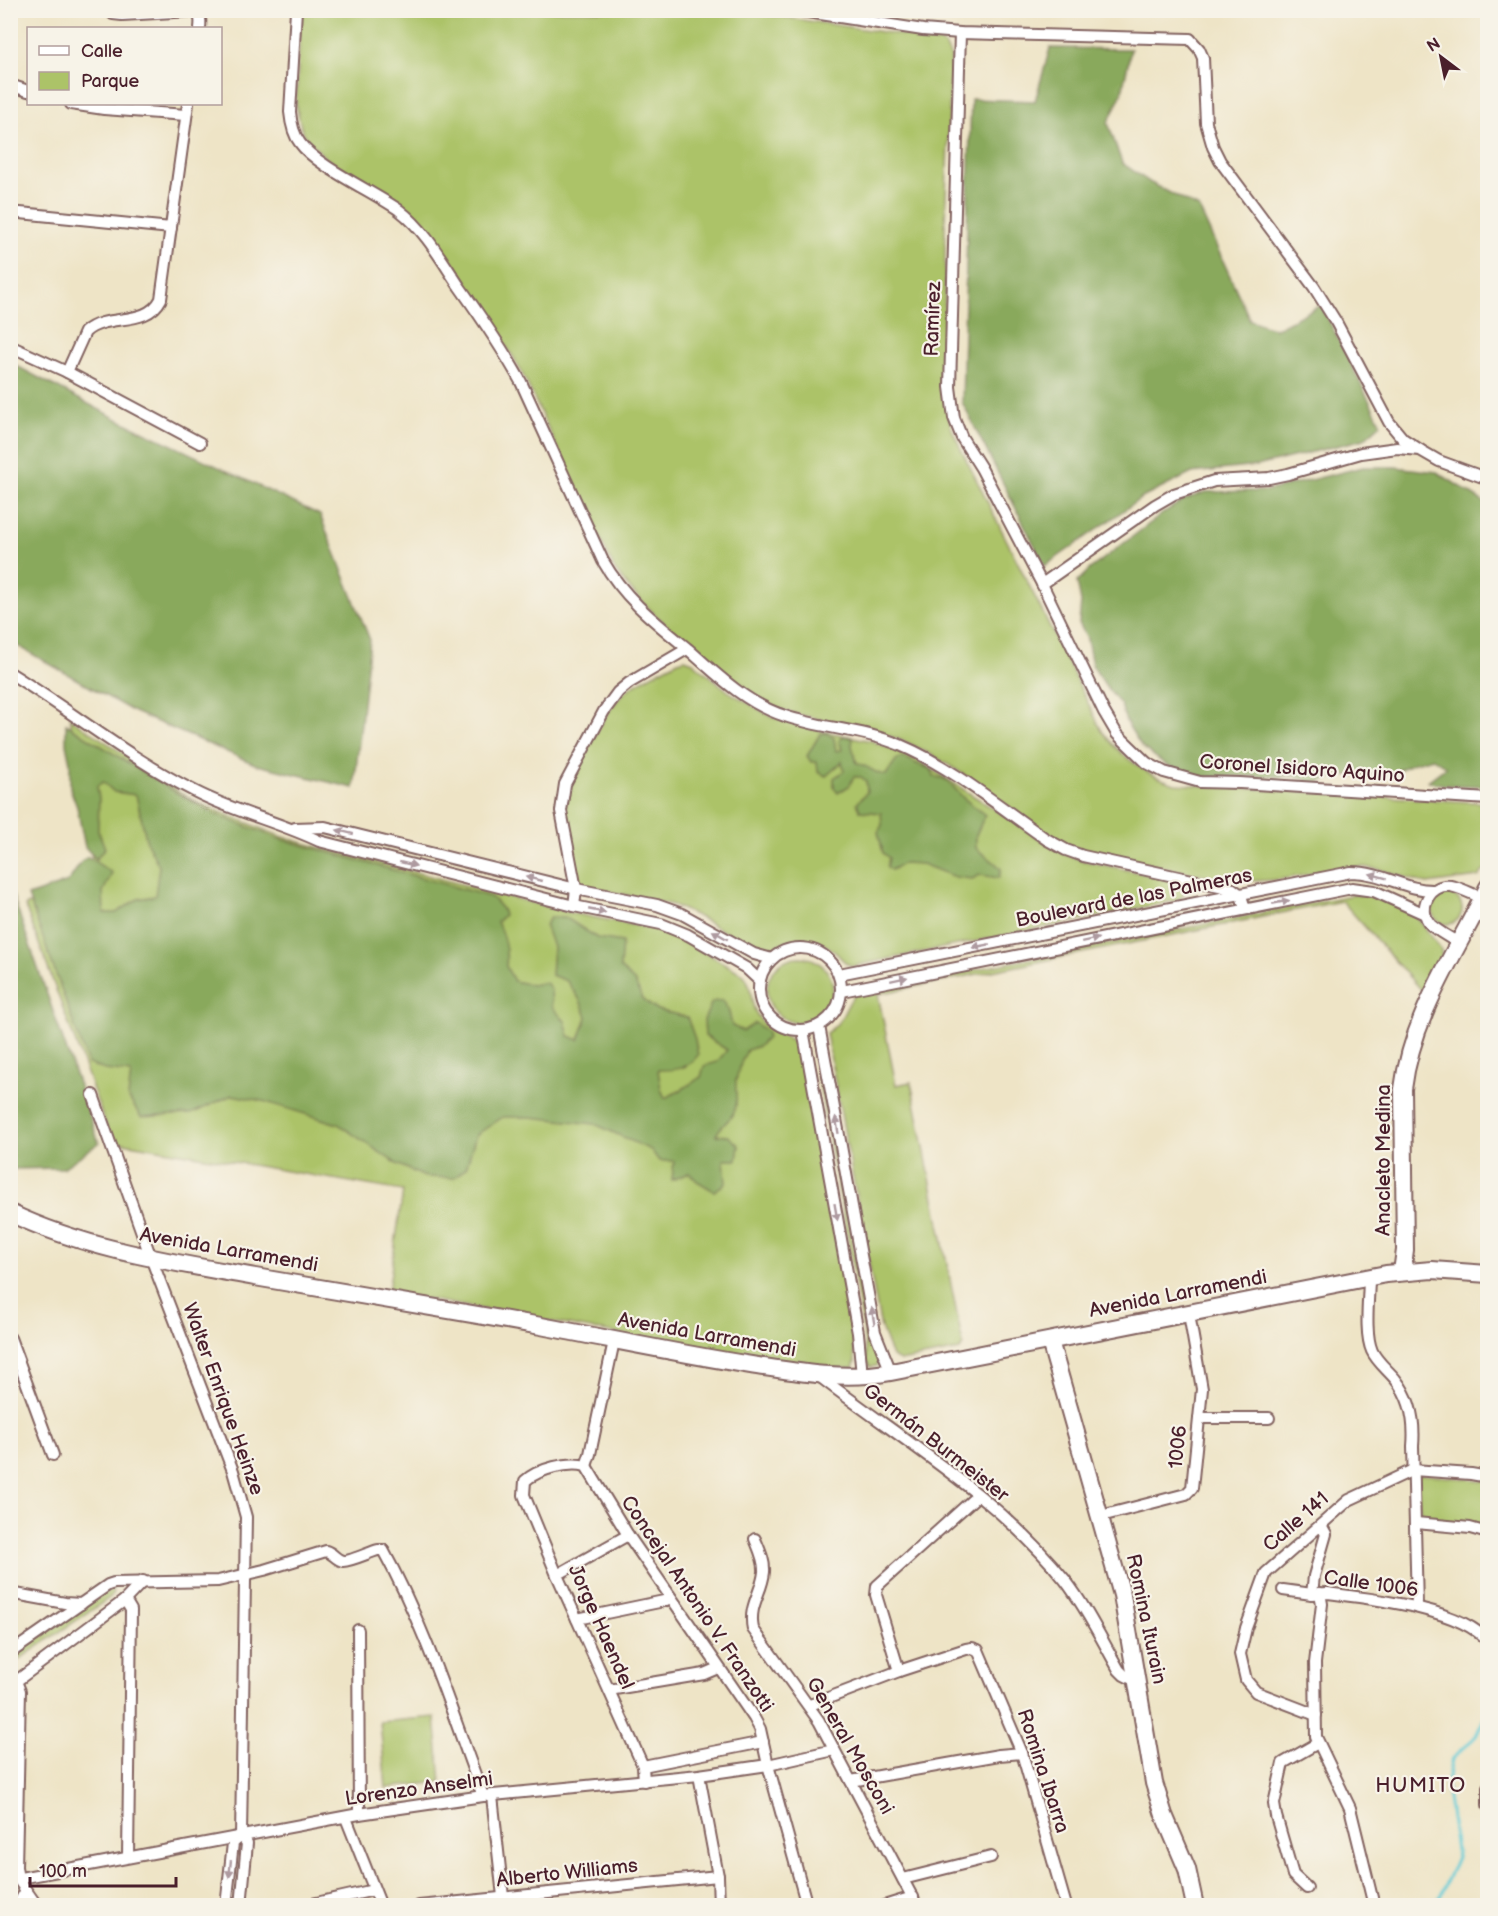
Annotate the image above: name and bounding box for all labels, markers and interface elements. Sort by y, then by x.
legend [27,27,222,105]
north arrow [1411,27,1471,87]
text: N [1424,34,1444,57]
text: Calle [81,41,123,62]
text: Parque [81,71,139,92]
street label: Ramírez [920,281,946,357]
street label: Coronel Isidoro Aquino [1198,750,1406,788]
one-way arrow [336,826,354,836]
one-way arrow [398,859,417,869]
street label: Boulevard de las Palmeras [1014,863,1254,933]
one-way arrow [1369,870,1387,880]
one-way arrow [525,873,544,883]
one-way arrow [1272,897,1291,906]
one-way arrow [587,907,606,916]
one-way arrow [712,929,728,940]
one-way arrow [1081,935,1100,944]
one-way arrow [971,942,990,951]
one-way arrow [890,974,909,983]
street label: Anacleto Medina [1372,1084,1396,1236]
one-way arrow [833,1115,842,1134]
one-way arrow [832,1203,841,1222]
street label: Avenida Larramendi [138,1223,320,1277]
street label: Avenida Larramendi [1087,1265,1269,1323]
street label: Walter Enrique Heinze [177,1300,269,1499]
one-way arrow [868,1307,877,1326]
street label: Avenida Larramendi [616,1308,798,1362]
street label: Germán Burmeister [858,1379,1014,1508]
street label: 1006 [1164,1424,1192,1470]
street label: Calle 141 [1258,1487,1334,1557]
street label: Concejal Antonio V. Franzotti [615,1491,779,1717]
street label: Romina Iturain [1121,1552,1171,1686]
street label: Jorge Haendel [563,1561,639,1693]
street label: Calle 1006 [1322,1566,1420,1602]
street label: General Mosconi [801,1673,899,1819]
street label: Romina Ibarra [1012,1706,1074,1836]
street label: Lorenzo Anselmi [343,1767,495,1811]
district label: HUMITO [1375,1773,1467,1798]
scale bar [30,1850,176,1888]
street label: Alberto Williams [495,1854,639,1892]
one-way arrow [225,1860,235,1879]
text: 100 m [39,1861,87,1882]

